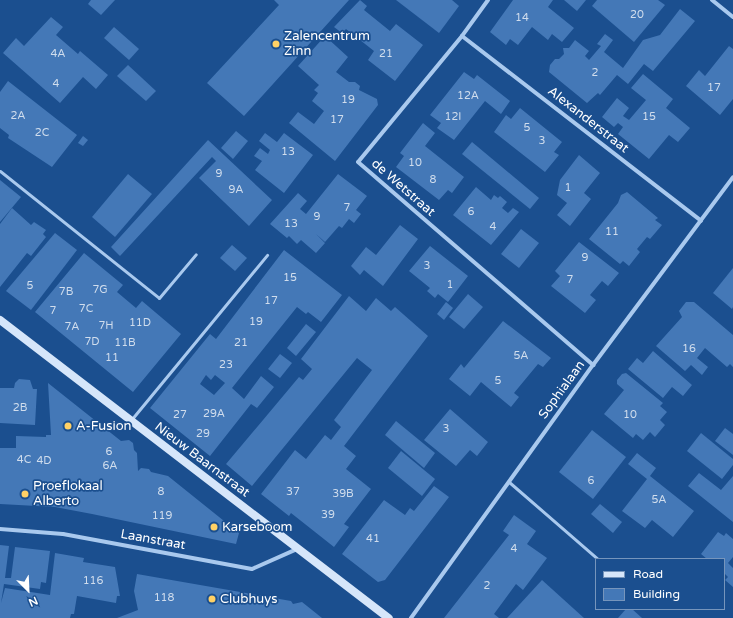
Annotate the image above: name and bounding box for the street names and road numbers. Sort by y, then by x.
street label: Alexanderstraat [544,84,632,156]
street label: de Wetstraat [368,156,438,220]
street label: Sophialaan [536,358,588,422]
street label: Nieuw Baarnstraat [152,419,252,501]
street label: Laanstraat [119,527,187,553]

